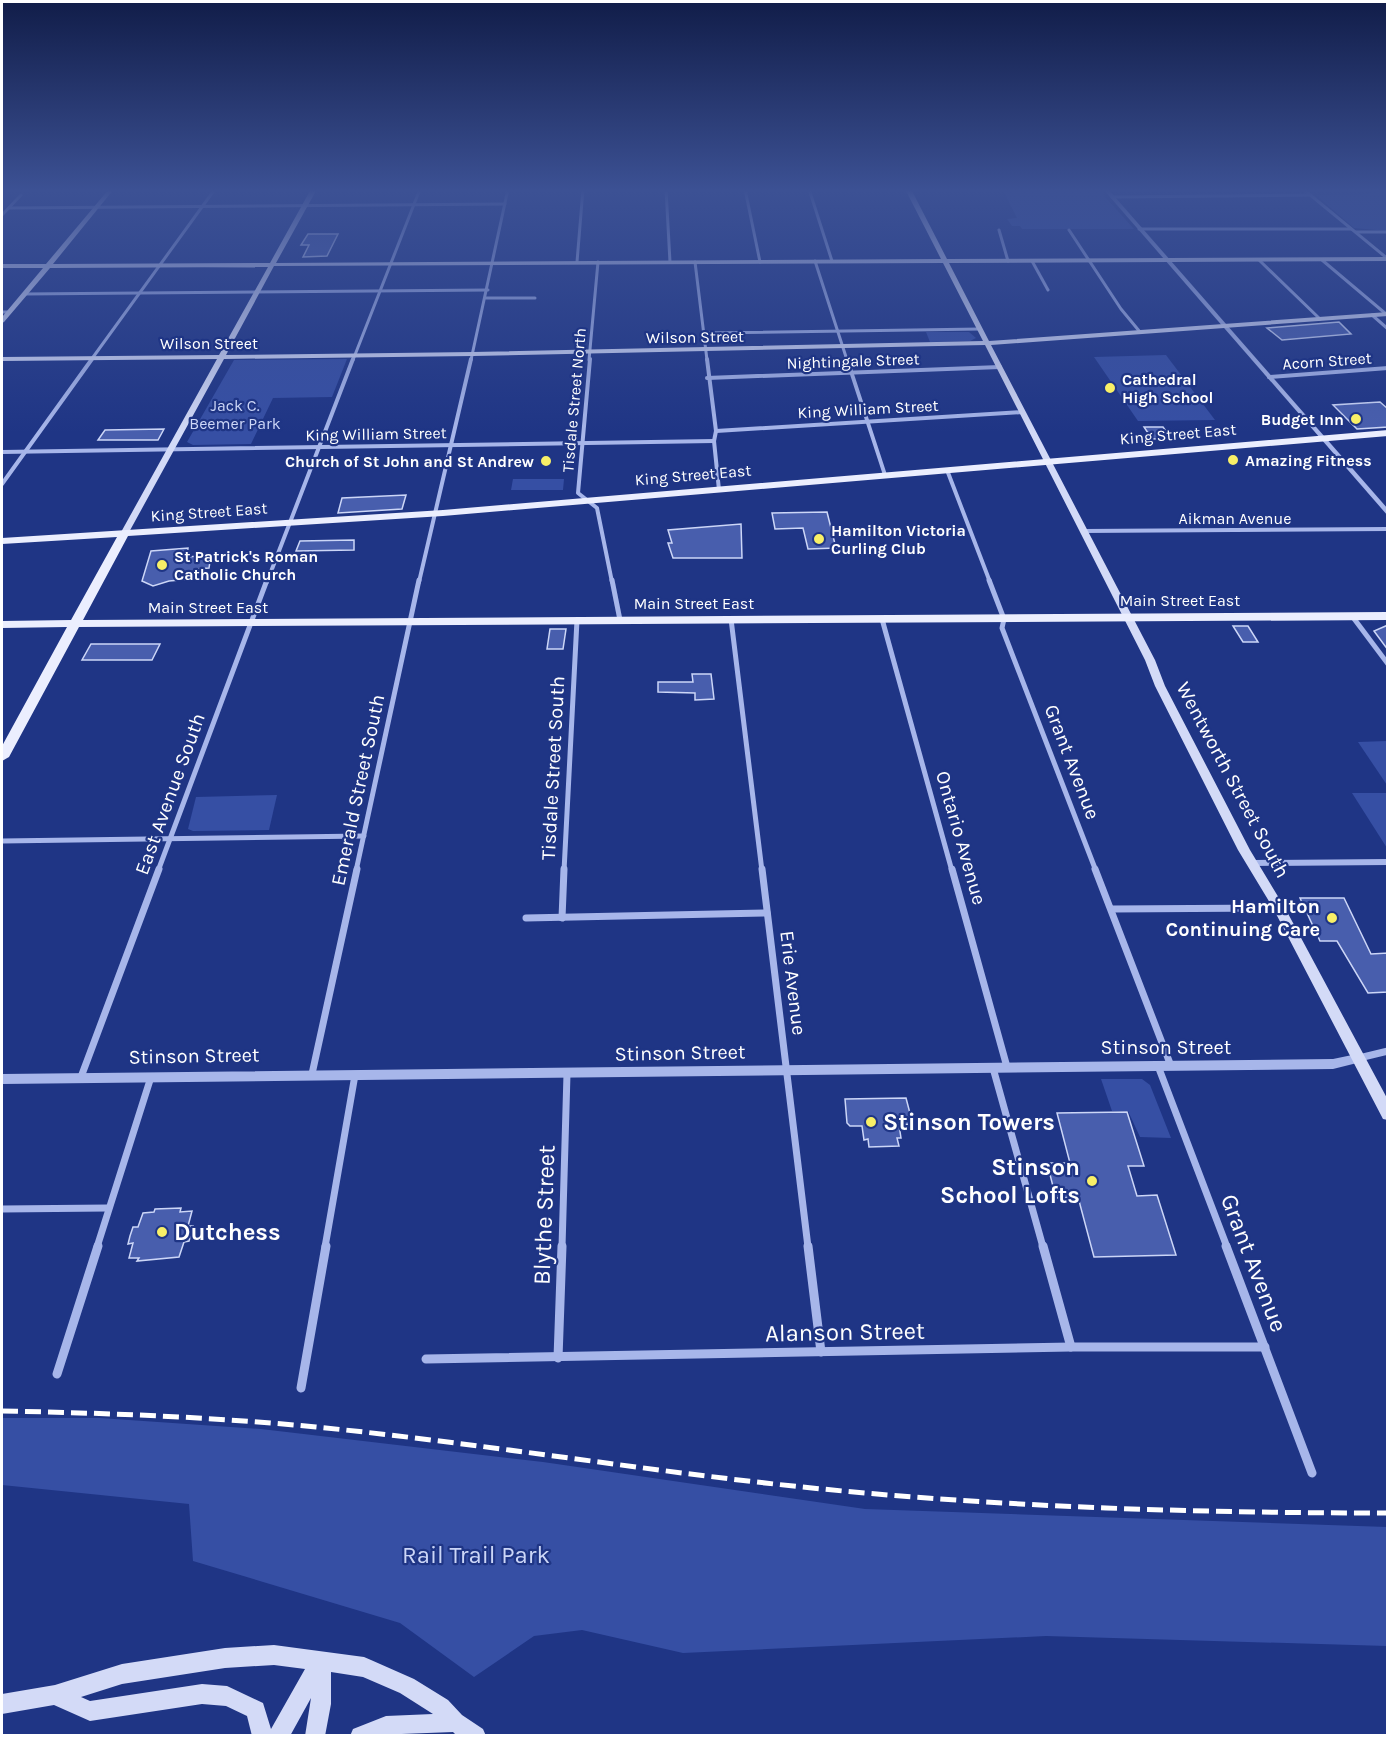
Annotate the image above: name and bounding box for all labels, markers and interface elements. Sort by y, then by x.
street label: Tisdale Street North [558,327,590,473]
street label: Wilson Street [646,327,744,347]
street label: Wilson Street [160,334,258,353]
street label: Acorn Street [1282,348,1372,374]
street label: Nightingale Street [786,349,920,373]
place label: Cathedral High School [1122,370,1214,407]
marker: Cathedral High School [1103,381,1117,395]
park label: Jack C. Beemer Park [189,396,281,433]
street label: King William Street [797,396,939,422]
place label: Budget Inn [1261,410,1344,429]
marker: Budget Inn [1349,412,1363,426]
street label: King Street East [1119,419,1237,449]
street label: King William Street [305,423,447,445]
place label: Amazing Fitness [1245,451,1372,470]
place label: Church of St John and St Andrew [285,452,534,471]
marker: Amazing Fitness [1226,453,1240,467]
marker: Church of St John and St Andrew [539,454,553,468]
street label: King Street East [634,460,752,490]
street label: King Street East [150,498,268,526]
street label: Aikman Avenue [1179,509,1291,528]
place label: Hamilton Victoria Curling Club [831,521,966,558]
marker: Hamilton Victoria Curling Club [812,532,826,546]
place label: St Patrick's Roman Catholic Church [174,547,318,584]
marker: St Patrick's Roman Catholic Church [155,558,169,572]
street label: Main Street East [1120,591,1240,610]
street label: Main Street East [634,594,754,613]
street label: Main Street East [148,598,268,617]
street label: Tisdale Street South [537,675,569,861]
street label: Wentworth Street South [1172,678,1294,882]
street label: Emerald Street South [326,692,390,888]
street label: Grant Avenue [1040,701,1104,823]
street label: East Avenue South [130,710,210,878]
street label: Ontario Avenue [931,768,991,908]
place label: Hamilton Continuing Care [1166,895,1320,941]
marker: Hamilton Continuing Care [1325,911,1339,925]
street label: Erie Avenue [775,929,811,1037]
street label: Stinson Street [1101,1036,1232,1059]
street label: Stinson Street [614,1040,746,1066]
street label: Stinson Street [128,1043,260,1069]
place label: Stinson Towers [883,1108,1055,1136]
marker: Stinson Towers [864,1115,878,1129]
street label: Blythe Street [528,1144,560,1286]
place label: Stinson School Lofts [940,1153,1080,1209]
marker: Stinson School Lofts [1085,1174,1099,1188]
street label: Grant Avenue [1215,1190,1293,1336]
place label: Dutchess [174,1218,281,1246]
marker: Dutchess [155,1225,169,1239]
street label: Alanson Street [765,1317,925,1347]
park label: Rail Trail Park [402,1541,550,1569]

